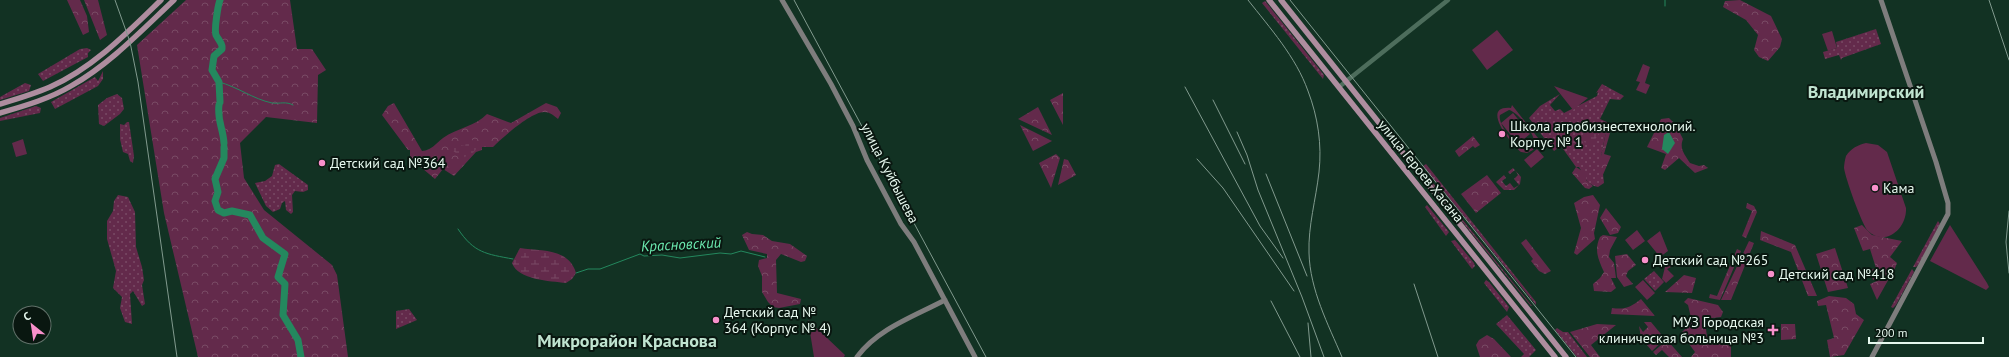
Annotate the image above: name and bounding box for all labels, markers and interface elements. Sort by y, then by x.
district label: Владимирский [1808,80,1924,103]
street label: улица Героев Хасана [1374,116,1468,226]
place label: Школа агробизнестехнологий. Корпус № 1 [1510,117,1695,151]
street label: улица Куйбышева [857,120,923,226]
marker: Школа агробизнестехнологий. Корпус № 1 [1497,129,1507,139]
place label: Детский сад №364 [330,154,446,172]
marker: Детский сад №364 [317,158,327,168]
place label: Кама [1883,179,1915,197]
marker: Кама [1870,183,1880,193]
water label: Красновский [640,232,722,256]
place label: Детский сад №265 [1653,251,1768,269]
marker: Детский сад №265 [1640,255,1650,265]
place label: Детский сад №418 [1779,265,1894,283]
marker: Детский сад №418 [1766,269,1776,279]
place label: Детский сад № 364 (Корпус № 4) [724,303,831,337]
north arrow [12,305,52,345]
text: С [21,309,33,324]
place label: МУЗ Городская клиническая больница №3 [1599,313,1764,347]
marker: Детский сад № 364 (Корпус № 4) [711,315,721,325]
scale bar [1869,319,1983,345]
marker: МУЗ Городская клиническая больница №3 [1767,324,1779,336]
text: 200 m [1875,325,1908,340]
district label: Микрорайон Краснова [537,329,717,352]

